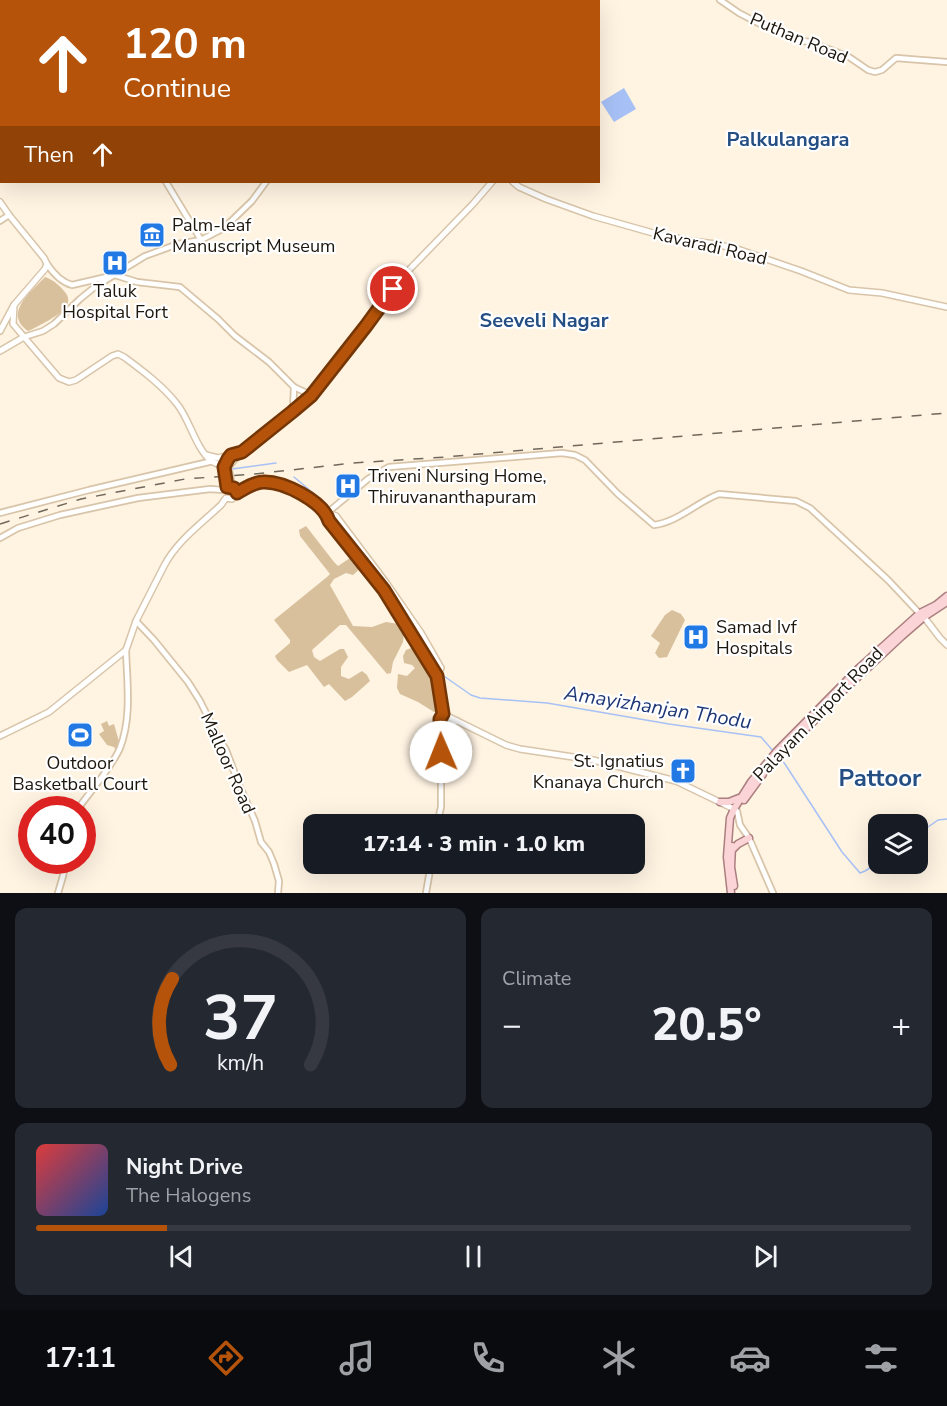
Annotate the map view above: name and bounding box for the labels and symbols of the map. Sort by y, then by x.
street label: Puthan Road [746,7,852,69]
district label: Palkulangara [727,126,849,153]
place label: Palm-leaf Manuscript Museum [172,213,335,258]
museum icon: Palm-leaf Manuscript Museum [137,220,167,250]
street label: Kavaradi Road [651,221,769,271]
hospital icon: Taluk Hospital Fort [100,248,130,278]
pin [367,263,418,314]
place label: Taluk Hospital Fort [62,279,168,324]
district label: Seeveli Nagar [480,307,609,334]
place label: Triveni Nursing Home, Thiruvananthapuram [368,464,547,509]
hospital icon: Triveni Nursing Home, Thiruvananthapuram [333,471,363,501]
place label: Samad Ivf Hospitals [716,615,798,660]
hospital icon: Samad Ivf Hospitals [681,622,711,652]
street label: Palayam Airport Road [748,642,888,786]
water label: Amayizhanjan Thodu [562,679,753,736]
street label: Malloor Road [195,709,261,817]
sports icon: Outdoor Basketball Court [65,720,95,750]
position arrow [409,720,473,784]
place label: St. Ignatius Knanaya Church [533,749,664,794]
place label: Outdoor Basketball Court [12,751,148,796]
church icon: St. Ignatius Knanaya Church [668,756,698,786]
district label: Pattoor [839,762,922,794]
speed limit sign: 40 [18,796,96,874]

